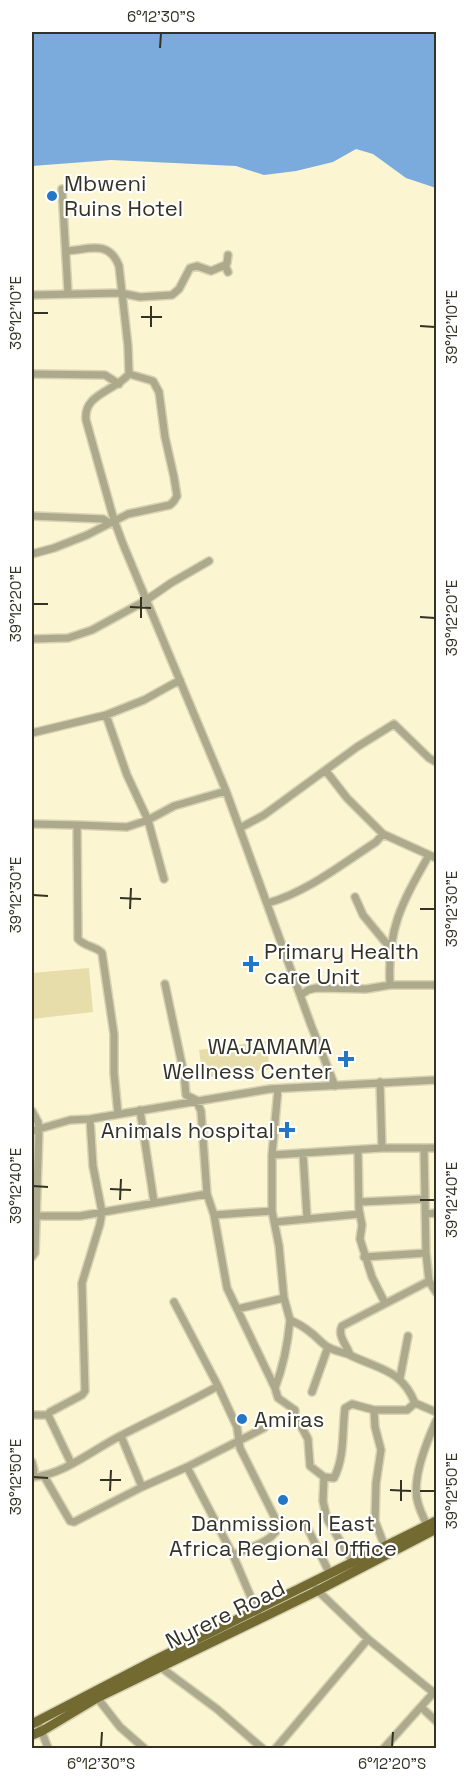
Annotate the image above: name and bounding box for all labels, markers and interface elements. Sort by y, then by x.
text: 6°12'30"S [127,7,195,26]
place label: Mbweni Ruins Hotel [64,169,183,222]
marker: Mbweni Ruins Hotel [45,189,59,203]
text: 39°12'10"E [6,276,25,350]
text: 39°12'10"E [442,290,461,364]
text: 39°12'20"E [6,566,25,642]
text: 39°12'20"E [442,580,461,656]
text: 39°12'30"E [6,857,25,933]
text: 39°12'30"E [442,871,461,947]
place label: Primary Health care Unit [264,937,419,990]
marker: Primary Health care Unit [242,955,260,973]
place label: WAJAMAMA Wellness Center [163,1032,332,1085]
marker: WAJAMAMA Wellness Center [337,1050,355,1068]
place label: Animals hospital [101,1116,274,1144]
marker: Animals hospital [278,1121,296,1139]
text: 39°12'40"E [6,1148,25,1224]
text: 39°12'40"E [442,1162,461,1238]
place label: Amiras [254,1405,324,1433]
marker: Amiras [235,1412,249,1426]
text: 39°12'50"E [6,1439,25,1515]
text: 39°12'50"E [442,1453,461,1529]
marker: Danmission | East Africa Regional Office [276,1493,290,1507]
place label: Danmission | East Africa Regional Office [169,1509,397,1562]
street label: Nyrere Road [161,1573,289,1655]
text: 6°12'30"S [67,1754,135,1773]
text: 6°12'20"S [358,1754,426,1773]

